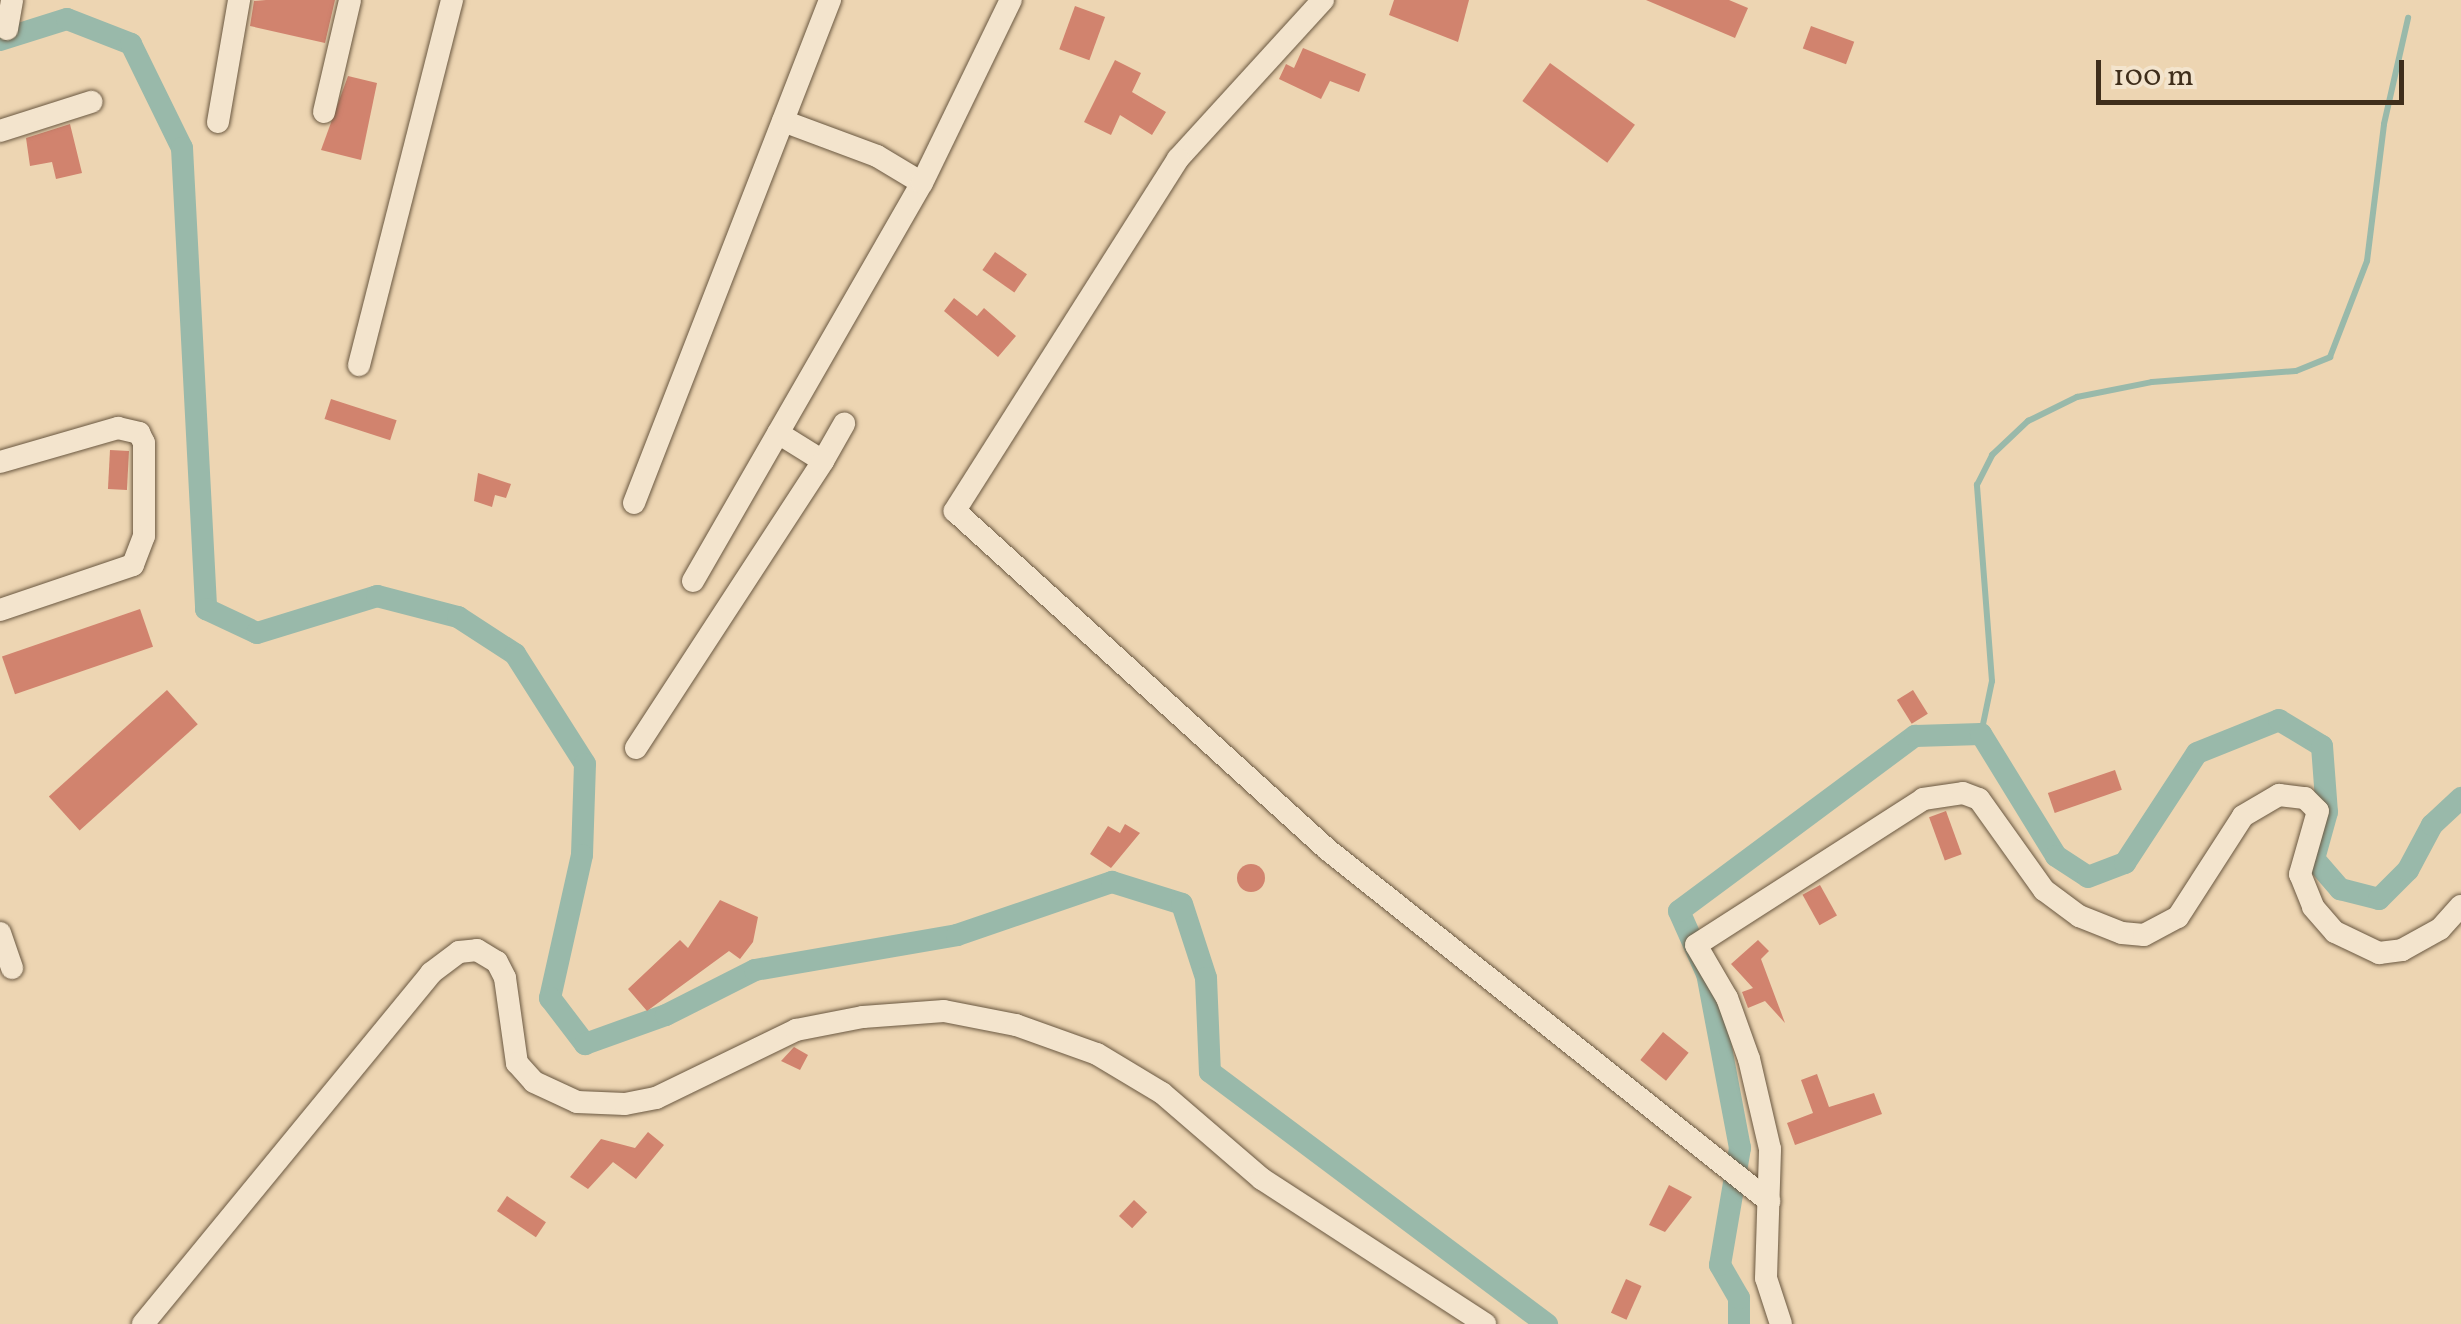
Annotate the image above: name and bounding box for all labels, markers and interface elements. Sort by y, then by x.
scale bar [2101,40,2408,102]
text: 100 m [2113,56,2194,98]

